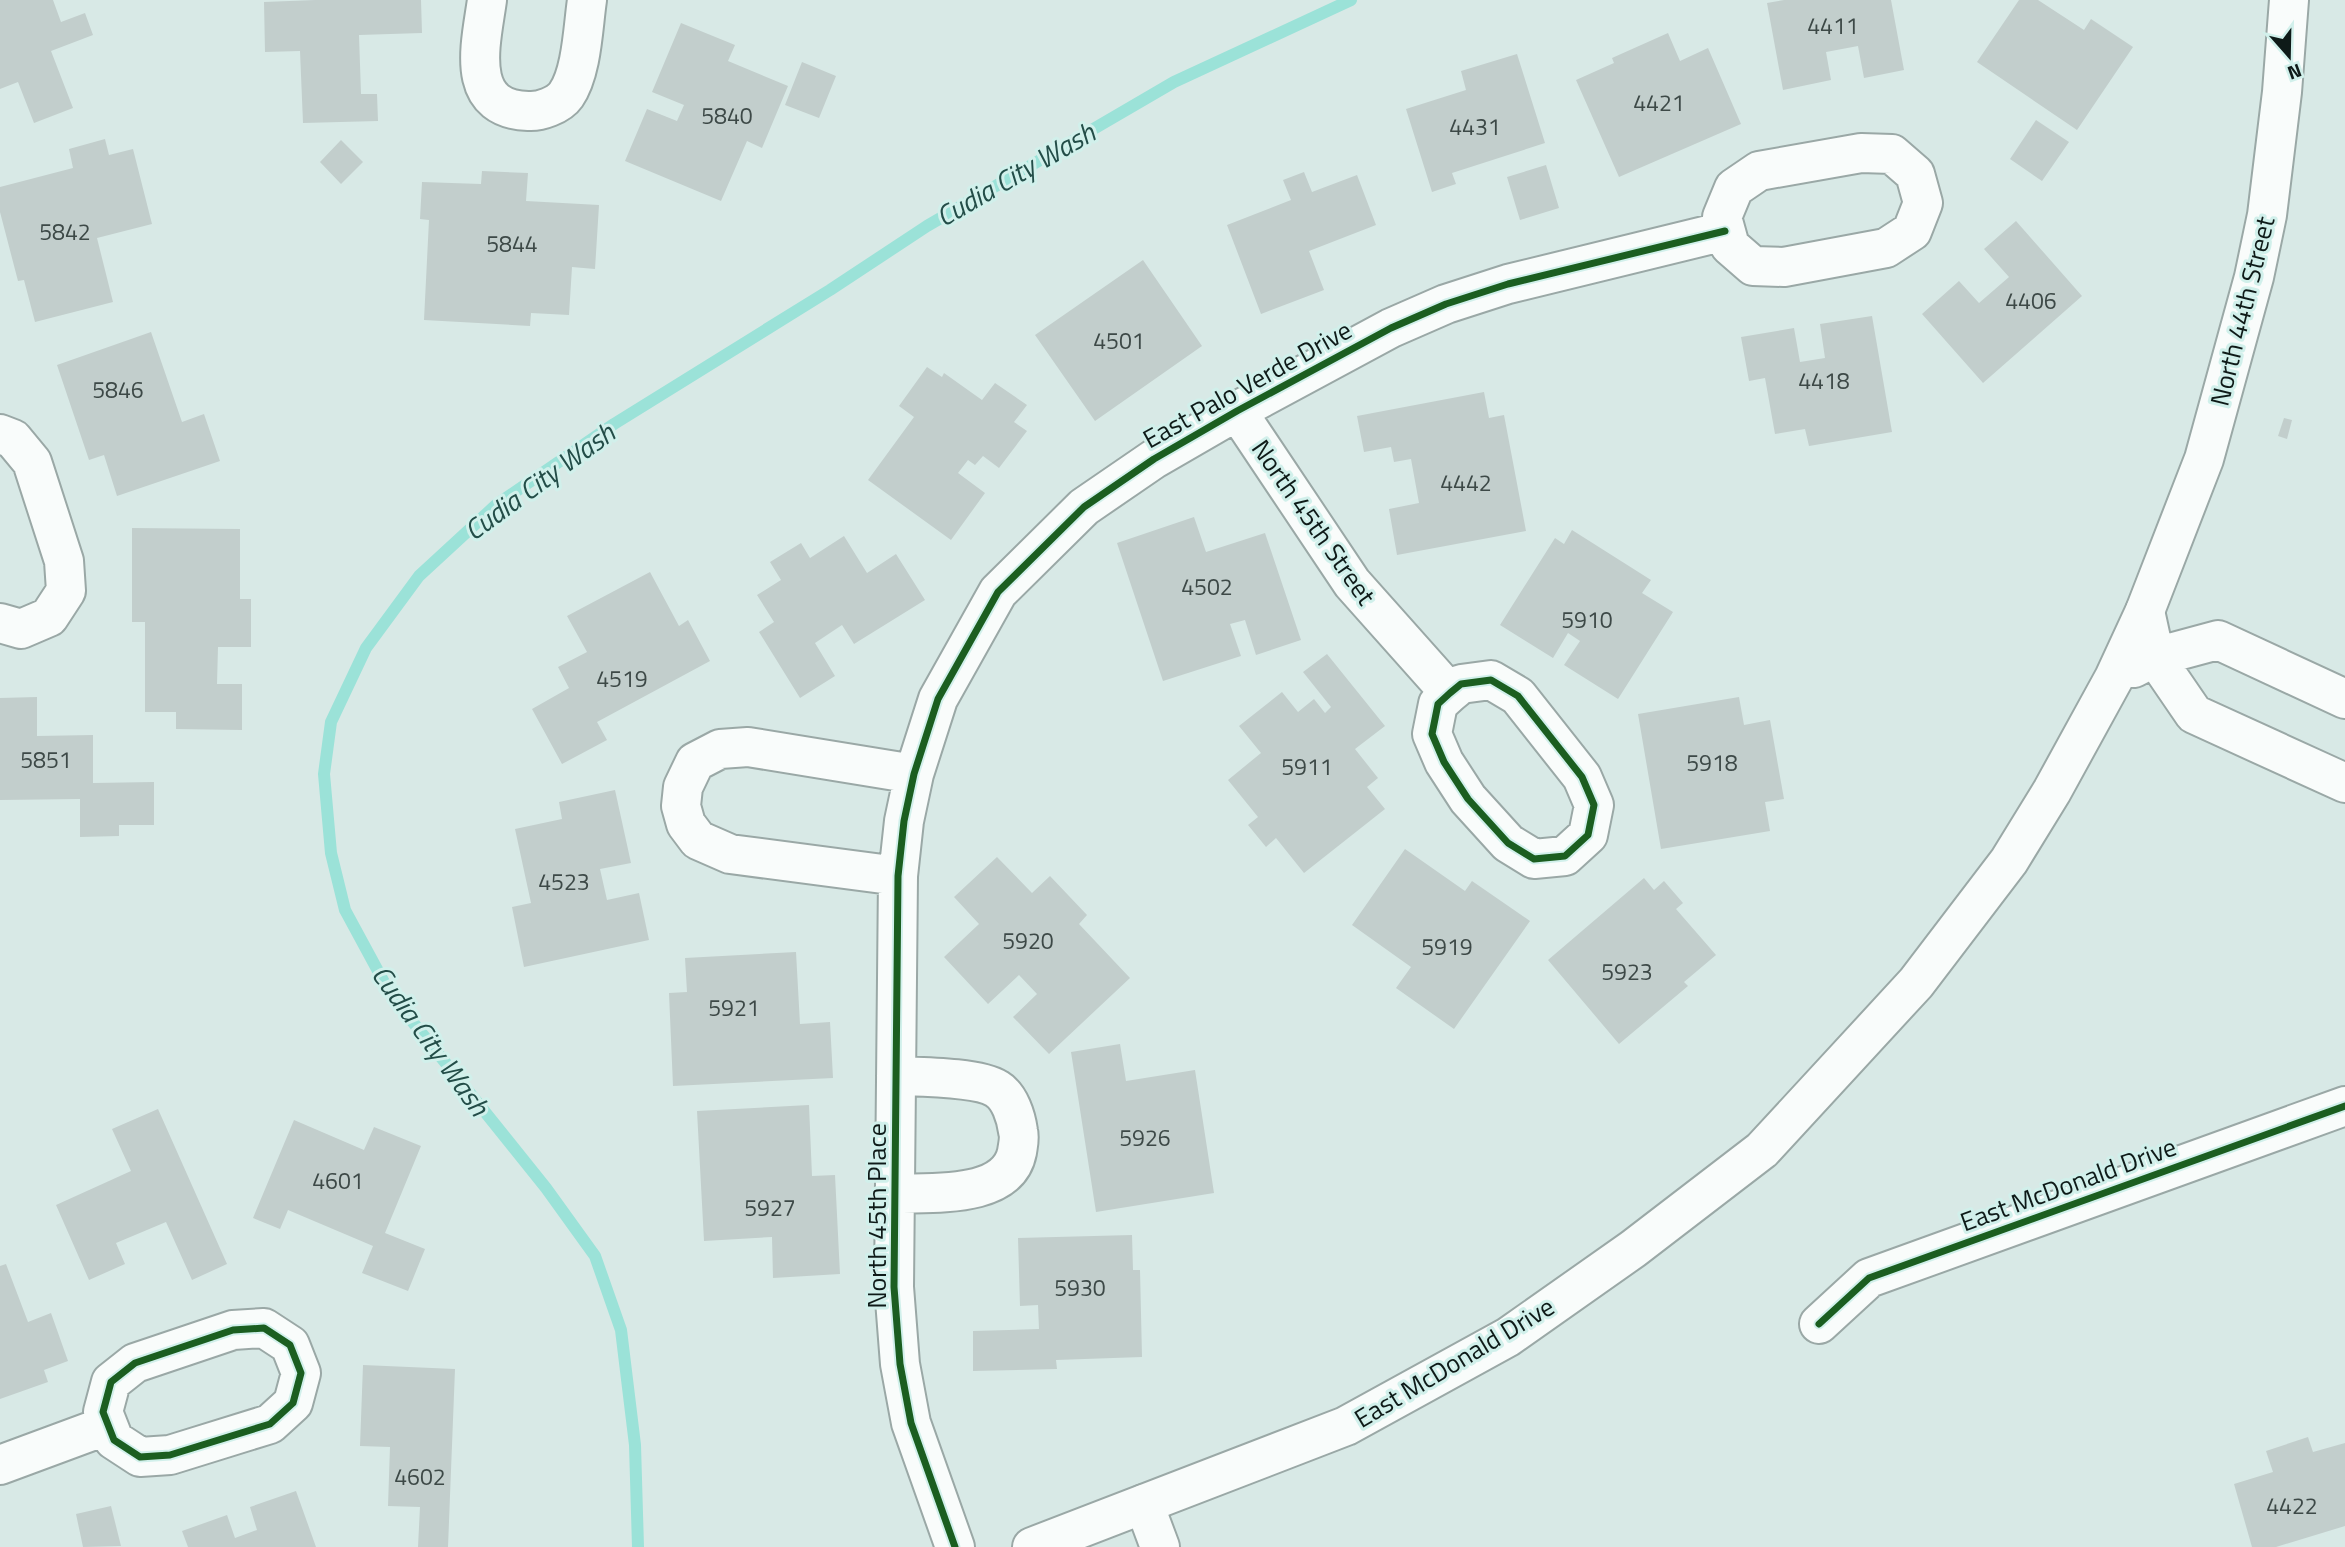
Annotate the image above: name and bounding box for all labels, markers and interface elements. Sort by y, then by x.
house number: 4411 [1807,8,1859,43]
north arrow [2254,21,2324,91]
text: N [2284,57,2306,88]
house number: 4421 [1633,85,1685,120]
house number: 5840 [701,98,753,133]
house number: 4431 [1449,109,1501,144]
water label: Cudia City Wash [927,110,1104,237]
street label: North 44th Street [2200,212,2284,410]
house number: 5842 [39,214,91,249]
house number: 5844 [486,226,538,261]
house number: 4406 [2005,283,2057,318]
street label: East Palo Verde Drive [1135,310,1359,458]
house number: 4501 [1093,323,1145,358]
house number: 4418 [1798,363,1850,398]
house number: 5846 [92,372,144,407]
water label: Cudia City Wash [454,411,624,551]
street label: North 45th Street [1242,431,1386,613]
house number: 4442 [1440,465,1492,500]
house number: 4502 [1181,569,1233,604]
house number: 5910 [1561,602,1613,637]
house number: 4519 [596,661,648,696]
house number: 5851 [20,742,72,777]
house number: 5918 [1686,745,1738,780]
house number: 5911 [1281,749,1333,784]
house number: 4523 [538,864,590,899]
house number: 5920 [1002,923,1054,958]
house number: 5919 [1421,929,1473,964]
house number: 5923 [1601,954,1653,989]
water label: Cudia City Wash [361,955,501,1125]
house number: 5921 [708,990,760,1025]
house number: 5926 [1119,1120,1171,1155]
street label: North 45th Place [857,1123,896,1309]
street label: East McDonald Drive [1955,1127,2181,1241]
house number: 4601 [312,1163,364,1198]
house number: 5927 [744,1190,796,1225]
house number: 5930 [1054,1270,1106,1305]
street label: East McDonald Drive [1347,1287,1561,1437]
house number: 4602 [394,1459,446,1494]
house number: 4422 [2266,1488,2318,1523]

